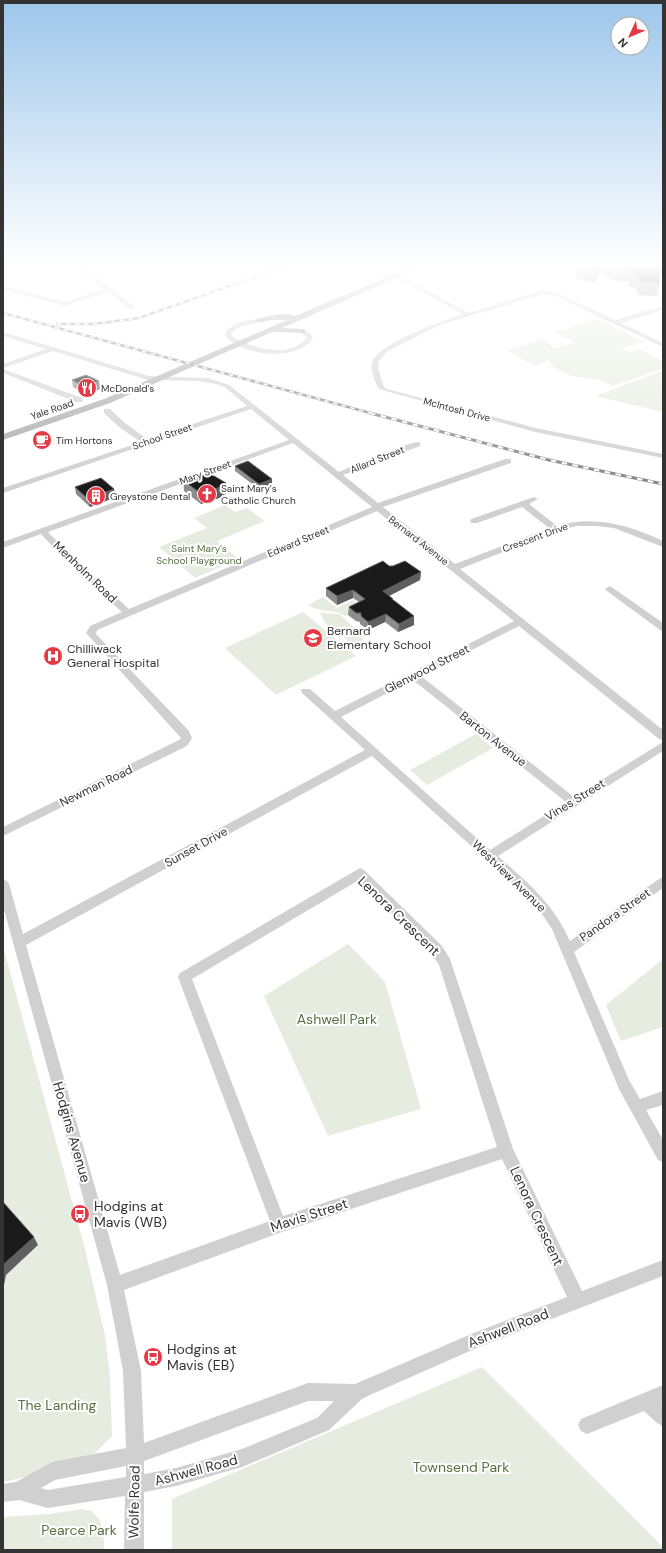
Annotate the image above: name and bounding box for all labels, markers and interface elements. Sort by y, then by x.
north arrow [610,16,650,56]
text: N [615,35,631,51]
restaurant icon: McDonald's [76,377,98,399]
place label: McDonald's [101,382,154,395]
street label: McIntosh Drive [422,394,492,425]
street label: Yale Road [29,396,75,423]
street label: School Street [131,420,194,453]
cafe icon: Tim Hortons [31,429,53,451]
place label: Tim Hortons [56,434,113,447]
street label: Allard Street [348,443,406,476]
street label: Mary Street [178,457,233,488]
place label: Saint Mary's Catholic Church [221,482,296,507]
church icon: Saint Mary's Catholic Church [196,483,218,505]
building icon: Greystone Dental [85,485,107,507]
place label: Greystone Dental [110,490,190,503]
street label: Bernard Avenue [386,513,452,568]
street label: Crescent Drive [501,519,570,555]
street label: Edward Street [265,523,331,560]
street label: Menholm Road [50,538,120,606]
park label: Saint Mary's School Playground [156,542,242,567]
place label: Bernard Elementary School [327,623,431,653]
school or university icon: Bernard Elementary School [302,627,324,649]
place label: Chilliwack General Hospital [67,641,159,671]
street label: Glenwood Street [382,641,472,697]
hospital icon: Chilliwack General Hospital [42,645,64,667]
street label: Barton Avenue [456,708,530,770]
street label: Newman Road [57,761,135,811]
street label: Vines Street [542,775,608,825]
street label: Sunset Drive [162,823,231,871]
street label: Westview Avenue [468,836,550,916]
street label: Lenora Crescent [354,872,444,960]
street label: Pandora Street [576,885,654,945]
park label: Ashwell Park [297,1010,377,1028]
street label: Hodgins Avenue [49,1079,95,1185]
street label: Lenora Crescent [506,1164,568,1268]
street label: Mavis Street [268,1194,350,1236]
place label: Hodgins at Mavis (WB) [94,1197,167,1231]
bus stop icon: Hodgins at Mavis (WB) [69,1203,91,1225]
street label: Ashwell Road [465,1304,551,1352]
place label: Hodgins at Mavis (EB) [167,1340,236,1374]
bus stop icon: Hodgins at Mavis (EB) [142,1346,164,1368]
park label: The Landing [18,1396,96,1414]
street label: Ashwell Road [152,1450,240,1490]
park label: Townsend Park [413,1458,509,1476]
street label: Wolfe Road [124,1465,144,1539]
park label: Pearce Park [41,1521,117,1539]

